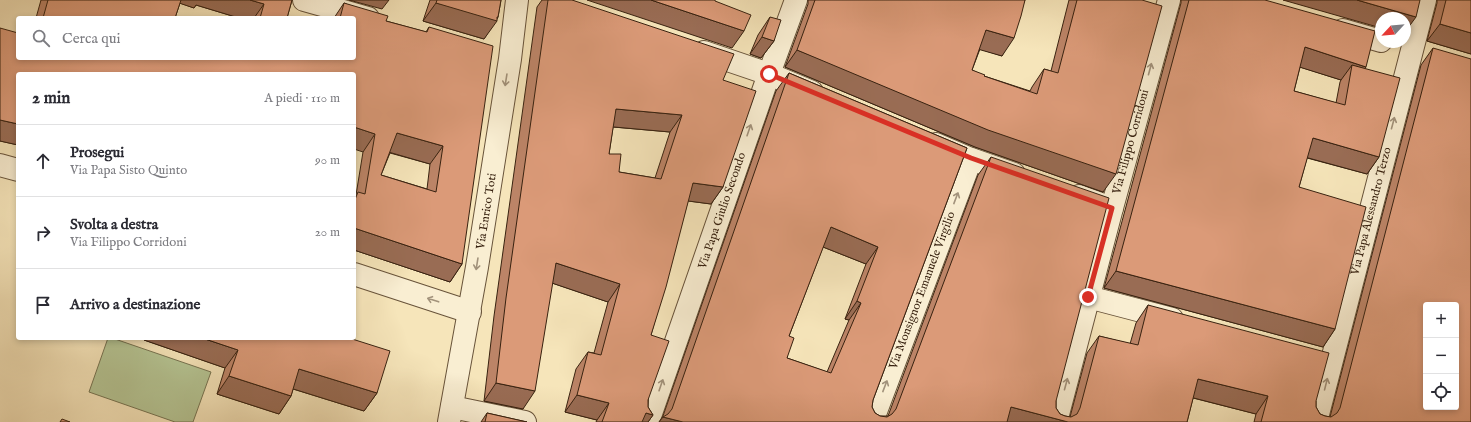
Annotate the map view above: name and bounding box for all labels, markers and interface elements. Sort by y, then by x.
north arrow [1375,12,1411,48]
search box [16,16,356,60]
icon: search [30,27,52,49]
text: Cerca qui [62,29,121,48]
one-way arrow [1147,63,1154,76]
route start [760,65,778,83]
one-way arrow [502,73,510,86]
text: 2 min [32,88,70,109]
street label: Via Filippo Corridoni [1109,88,1152,197]
text: A piedi · 110 m [264,90,340,107]
one-way arrow [1390,117,1398,130]
one-way arrow [746,124,754,136]
text: Prosegui [70,143,124,162]
street label: Via Papa Alessandro Terzo [1347,145,1395,278]
icon: ahead [32,150,54,172]
street label: Via Papa Giulio Secondo [695,150,749,272]
text: 90 m [315,152,340,169]
text: Via Papa Sisto Quinto [70,162,187,179]
street label: Via Enrico Toti [473,172,500,251]
one-way arrow [953,193,961,205]
street label: Via Monsignor Emanuele Virgilio [885,209,959,372]
text: Svolta a destra [70,215,158,234]
icon: right [32,222,54,244]
text: 20 m [315,224,340,241]
text: Via Filippo Corridoni [70,234,187,251]
one-way arrow [473,257,481,270]
route end [1079,288,1097,306]
icon: arrive [32,294,54,316]
text: Arrivo a destinazione [70,295,200,314]
one-way arrow [426,296,439,303]
map controls [1423,302,1459,410]
button: + [1423,302,1459,338]
button: − [1423,338,1459,374]
button: locate [1423,374,1459,410]
one-way arrow [1062,378,1070,391]
one-way arrow [1323,378,1330,391]
one-way arrow [658,379,665,392]
one-way arrow [882,380,890,392]

